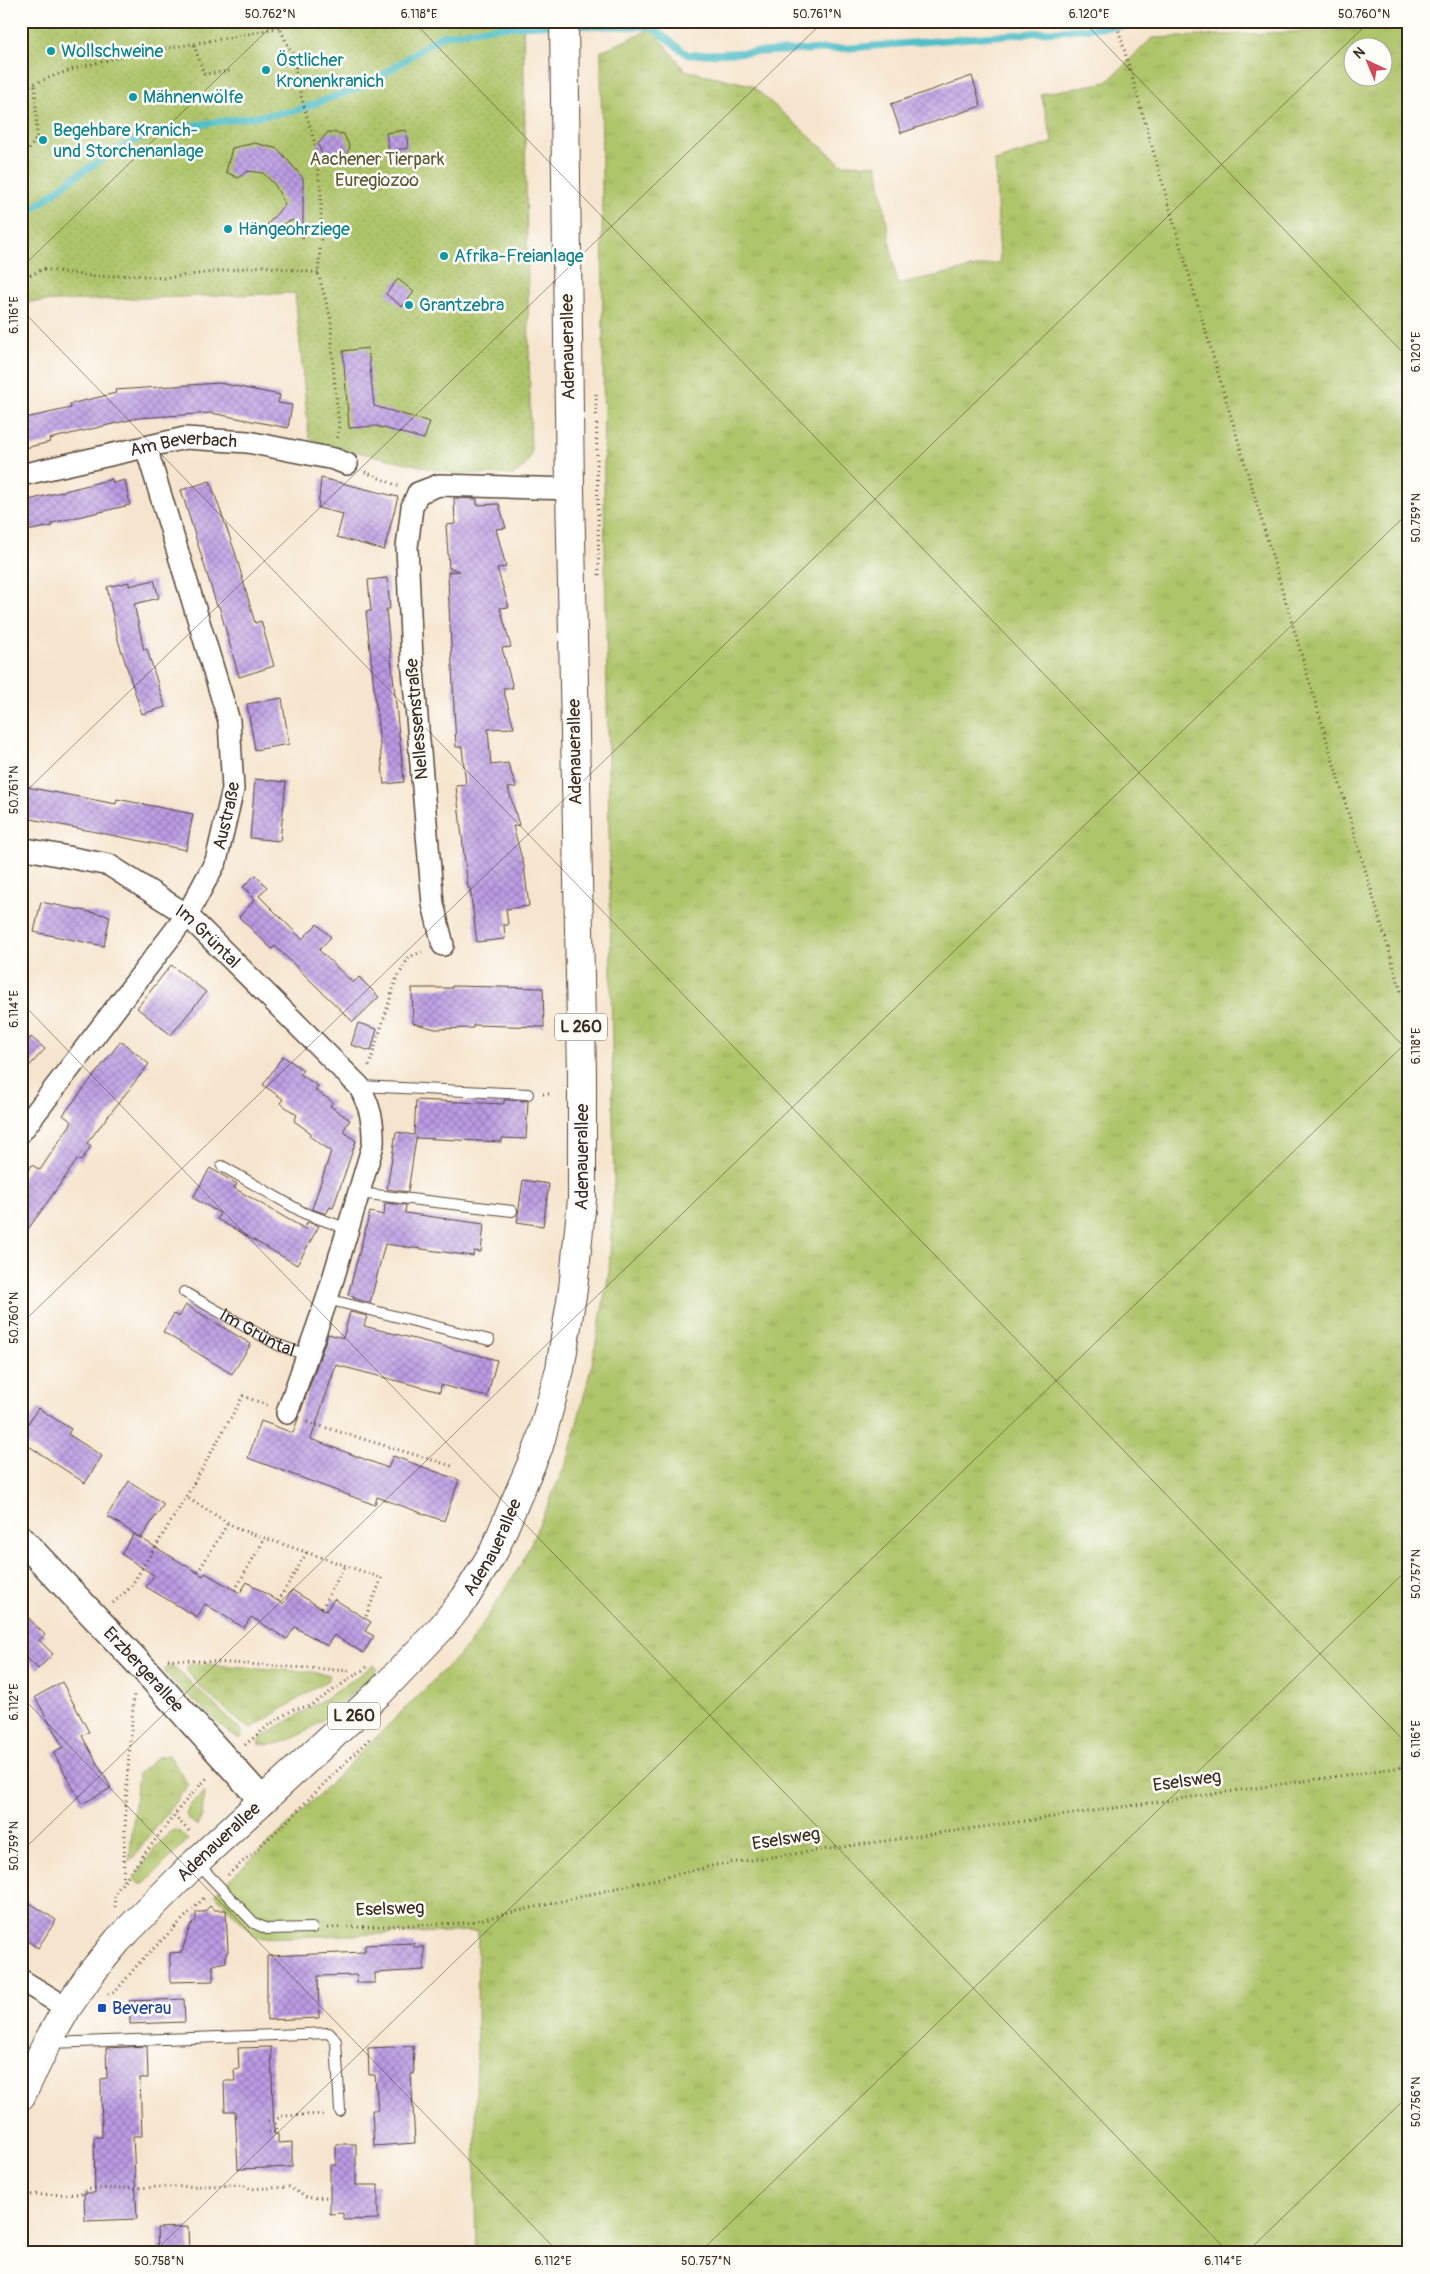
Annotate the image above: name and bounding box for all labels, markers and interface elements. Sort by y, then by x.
text: 50.762°N [245,7,295,22]
text: 6.118°E [401,7,437,22]
text: 50.761°N [793,7,841,22]
text: 6.120°E [1069,7,1109,22]
text: 50.760°N [1338,7,1390,22]
north arrow [1342,38,1392,88]
place label: Wollschweine [61,40,163,63]
text: N [1350,44,1369,62]
marker: Wollschweine [45,45,57,57]
place label: Östlicher Kronenkranich [276,49,384,93]
marker: Östlicher Kronenkranich [260,64,272,76]
place label: Mähnenwölfe [143,86,243,109]
marker: Mähnenwölfe [127,91,139,103]
place label: Begehbare Kranich- und Storchenanlage [53,119,204,163]
marker: Begehbare Kranich- und Storchenanlage [37,134,49,146]
park label: Aachener Tierpark Euregiozoo [310,148,445,192]
place label: Hängeohrziege [238,218,350,241]
marker: Hängeohrziege [222,223,234,235]
place label: Afrika-Freianlage [454,245,584,268]
marker: Afrika-Freianlage [438,250,450,262]
street label: Adenauerallee [556,293,580,400]
place label: Grantzebra [419,294,504,317]
text: 6.116°E [7,296,22,334]
marker: Grantzebra [403,299,415,311]
text: 6.120°E [1409,332,1424,372]
street label: Am Beverbach [127,426,238,462]
text: 50.759°N [1409,493,1424,543]
street label: Nellessenstraße [400,657,434,781]
street label: Adenauerallee [563,698,587,805]
text: 50.761°N [7,766,22,814]
street label: Austraße [208,781,245,852]
street label: Im Grüntal [171,899,245,973]
text: 6.114°E [7,990,22,1028]
road number: L 260 [555,1014,607,1040]
text: 6.118°E [1409,1028,1424,1064]
street label: Adenauerallee [569,1103,594,1211]
text: 50.760°N [7,1292,22,1344]
street label: Im Grüntal [216,1303,298,1362]
street label: Adenauerallee [458,1495,527,1600]
text: 50.757°N [1409,1549,1424,1599]
street label: Erzbergerallee [98,1622,189,1717]
text: 6.112°E [7,1683,22,1721]
road number: L 260 [328,1702,380,1730]
text: 6.116°E [1409,1720,1424,1758]
street label: Eselsweg [1151,1765,1223,1797]
street label: Adenauerallee [172,1797,265,1886]
text: 50.759°N [7,1821,22,1871]
street label: Eselsweg [750,1822,822,1856]
street label: Eselsweg [355,1896,425,1922]
place label: Beverau [112,1997,172,2020]
marker: Beverau [96,2002,108,2014]
text: 50.756°N [1409,2077,1424,2127]
text: 50.758°N [134,2254,184,2269]
text: 6.112°E [534,2254,572,2269]
text: 50.757°N [681,2254,731,2269]
text: 6.114°E [1204,2254,1242,2269]

